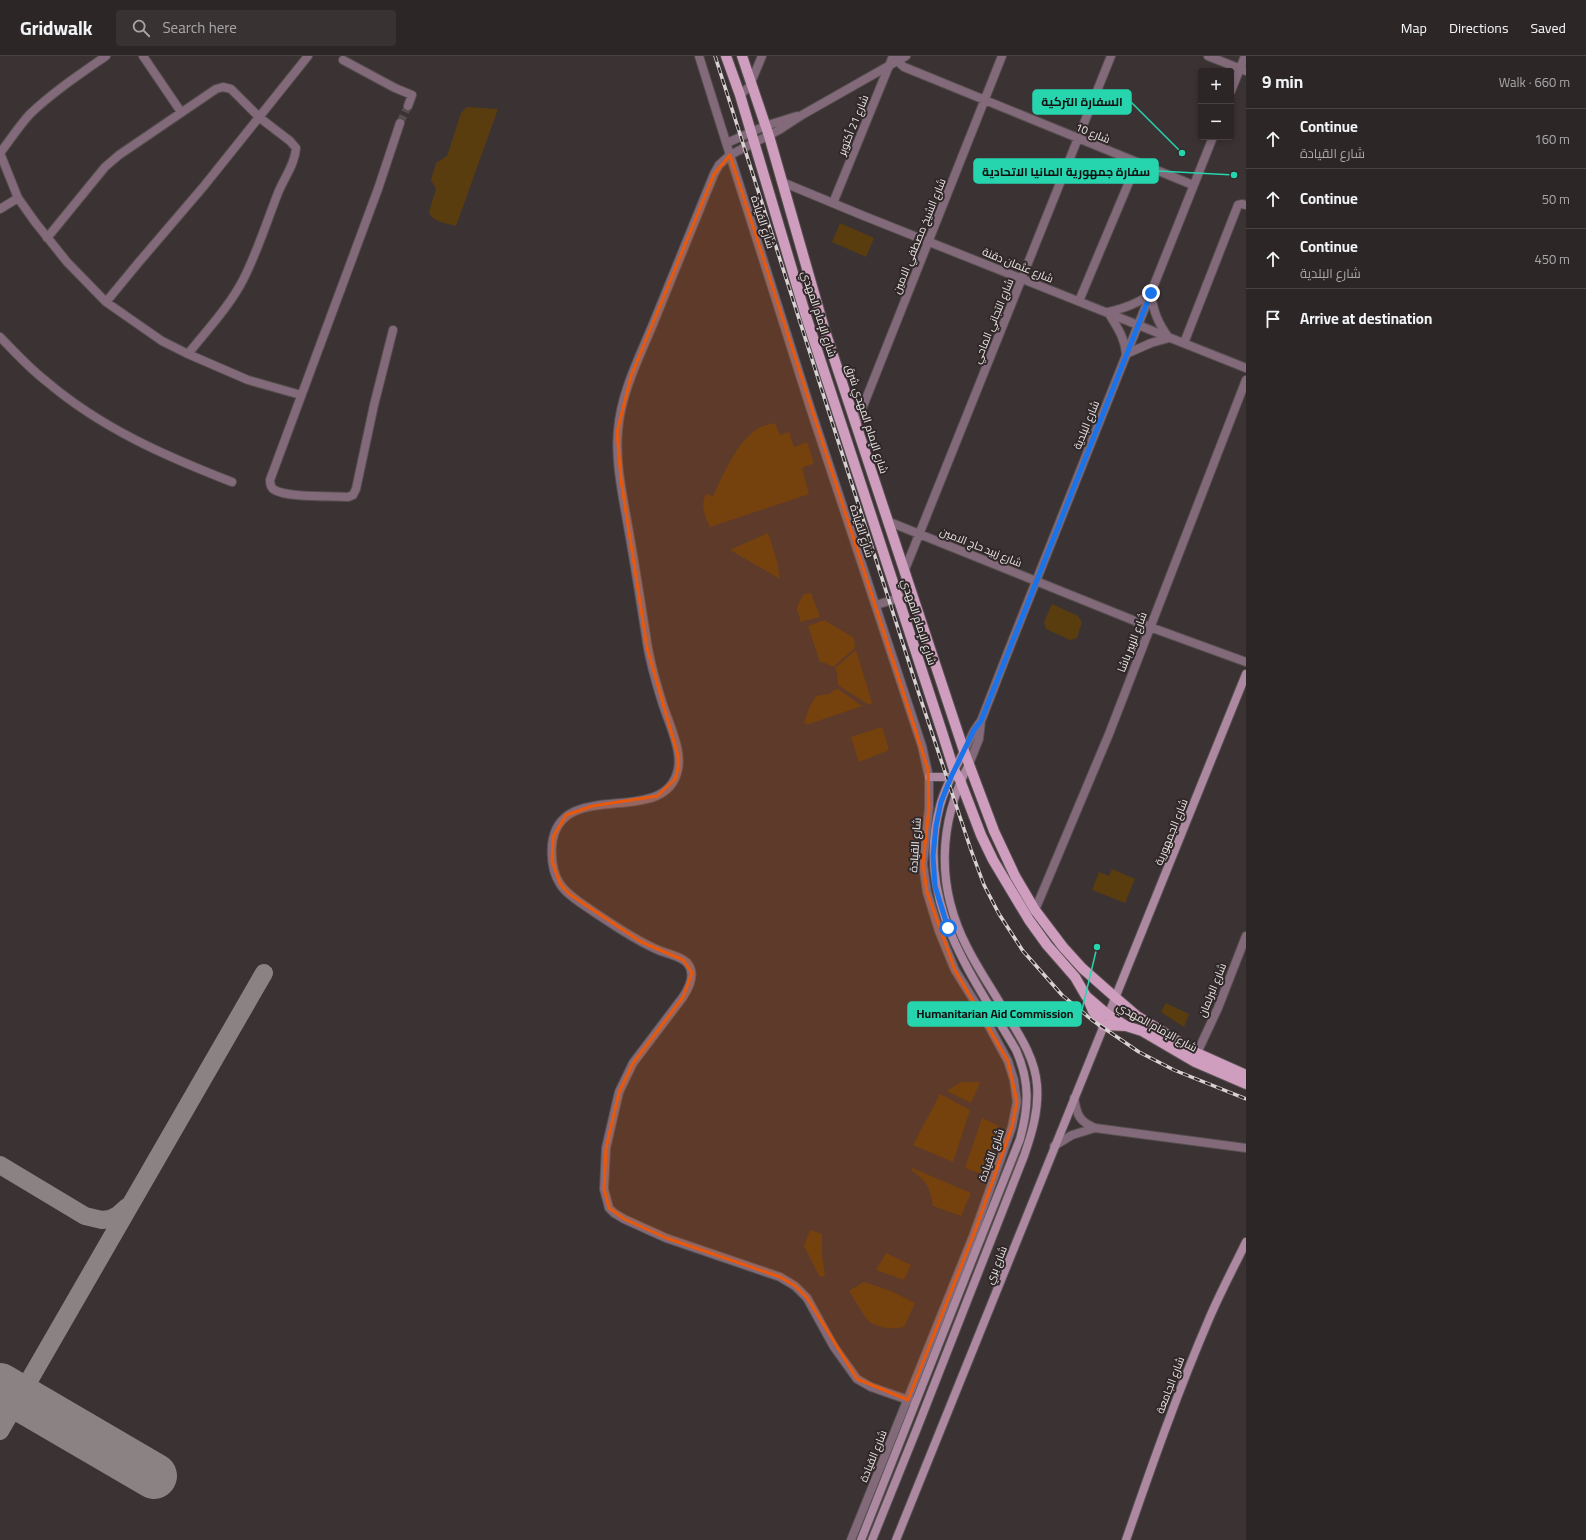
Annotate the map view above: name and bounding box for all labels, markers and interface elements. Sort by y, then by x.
text: Gridwalk [20,10,92,46]
search box [116,10,396,46]
text: Search here [162,13,237,42]
text: Map [1401,15,1427,41]
text: Directions [1449,15,1508,41]
text: Saved [1530,15,1566,41]
icon: search [130,17,152,39]
text: 9 min [1262,66,1303,98]
map controls [1198,68,1234,140]
button: + [1198,68,1234,104]
text: Walk · 660 m [1499,70,1570,94]
callout: السفارة التركية [1033,90,1131,114]
text: السفارة التركية [1041,90,1123,113]
street label: شارع 21 أكتوبر [831,92,874,159]
button: − [1198,104,1234,140]
text: Continue [1300,112,1358,141]
street label: شارع 10 [1073,117,1113,149]
text: 160 m [1534,127,1570,151]
icon: ahead [1262,128,1284,150]
text: شارع القيادة [1300,141,1365,165]
callout: سفارة جمهورية المانيا الاتحادية [974,159,1158,183]
text: سفارة جمهورية المانيا الاتحادية [982,160,1150,183]
street label: شارع الشيخ مصطفي الامين [887,175,951,297]
text: Continue [1300,184,1358,213]
text: 50 m [1542,187,1570,211]
icon: ahead [1262,188,1284,210]
street label: شارع القيادة [745,193,781,251]
text: Continue [1300,232,1358,261]
street label: شارع عثمان دقنة [979,242,1057,288]
text: 450 m [1534,247,1570,271]
icon: ahead [1262,248,1284,270]
text: شارع البلدية [1300,261,1361,285]
street label: شارع الإمام المهدي [796,268,842,360]
street label: شارع التجاني الماحي [967,275,1019,367]
route end [1142,284,1160,302]
text: Arrive at destination [1300,304,1432,333]
icon: arrive [1262,308,1284,330]
street label: شارع الإمام المهدي شرق [840,362,894,476]
street label: شارع البلدية [1067,397,1105,453]
street label: شارع القيادة [844,502,880,560]
street label: شارع زبيد حاج الامين [937,521,1025,573]
street label: شارع الإمام المهدي [896,576,942,668]
street label: شارع الزبير باشا [1111,609,1153,675]
street label: شارع الجمهورية [1149,796,1193,868]
street label: شارع القيادة [903,817,927,873]
route start [939,919,957,937]
street label: شارع البرلمان [1192,960,1232,1020]
street label: شارع الإمام المهدي [1113,996,1201,1058]
callout: Humanitarian Aid Commission [908,1002,1081,1026]
text: Humanitarian Aid Commission [917,1002,1074,1025]
street label: شارع القيادة [972,1126,1010,1184]
street label: شارع بري [979,1243,1013,1287]
street label: شارع الجامعة [1150,1353,1190,1417]
street label: شارع القيادة [853,1427,893,1485]

